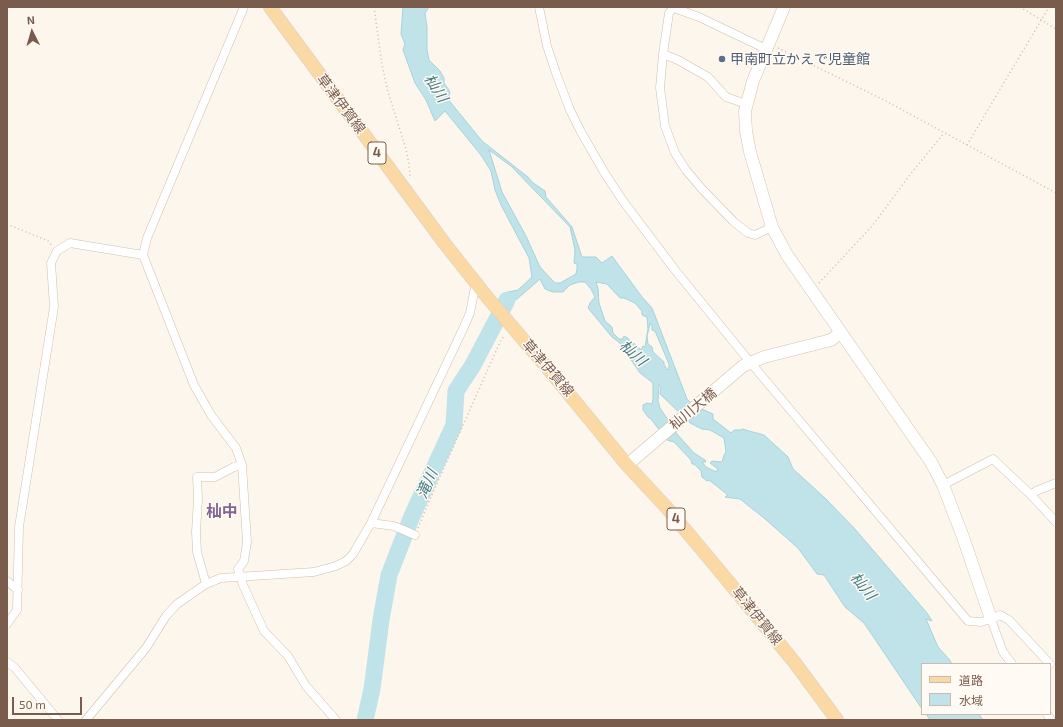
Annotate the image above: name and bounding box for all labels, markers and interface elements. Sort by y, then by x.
north arrow [12,12,52,52]
text: N [26,13,35,26]
place label: 甲南町立かえで児童館 [730,51,870,67]
marker: 甲南町立かえで児童館 [717,54,727,64]
street label: 草津伊賀線 [313,71,369,137]
water label: 杣川 [420,71,452,105]
road number: 4 [368,142,386,164]
street label: 草津伊賀線 [519,336,577,400]
water label: 杣川 [616,336,650,370]
street label: 杣川大橋 [666,385,720,433]
water label: 滝川 [413,467,441,501]
district label: 杣中 [206,502,238,522]
road number: 4 [667,508,685,530]
water label: 杣川 [847,569,879,603]
street label: 草津伊賀線 [728,584,786,648]
legend [921,663,1051,715]
text: 道路 [959,673,983,687]
scale bar [14,689,84,715]
text: 水域 [959,693,983,707]
text: 50 m [19,697,46,711]

